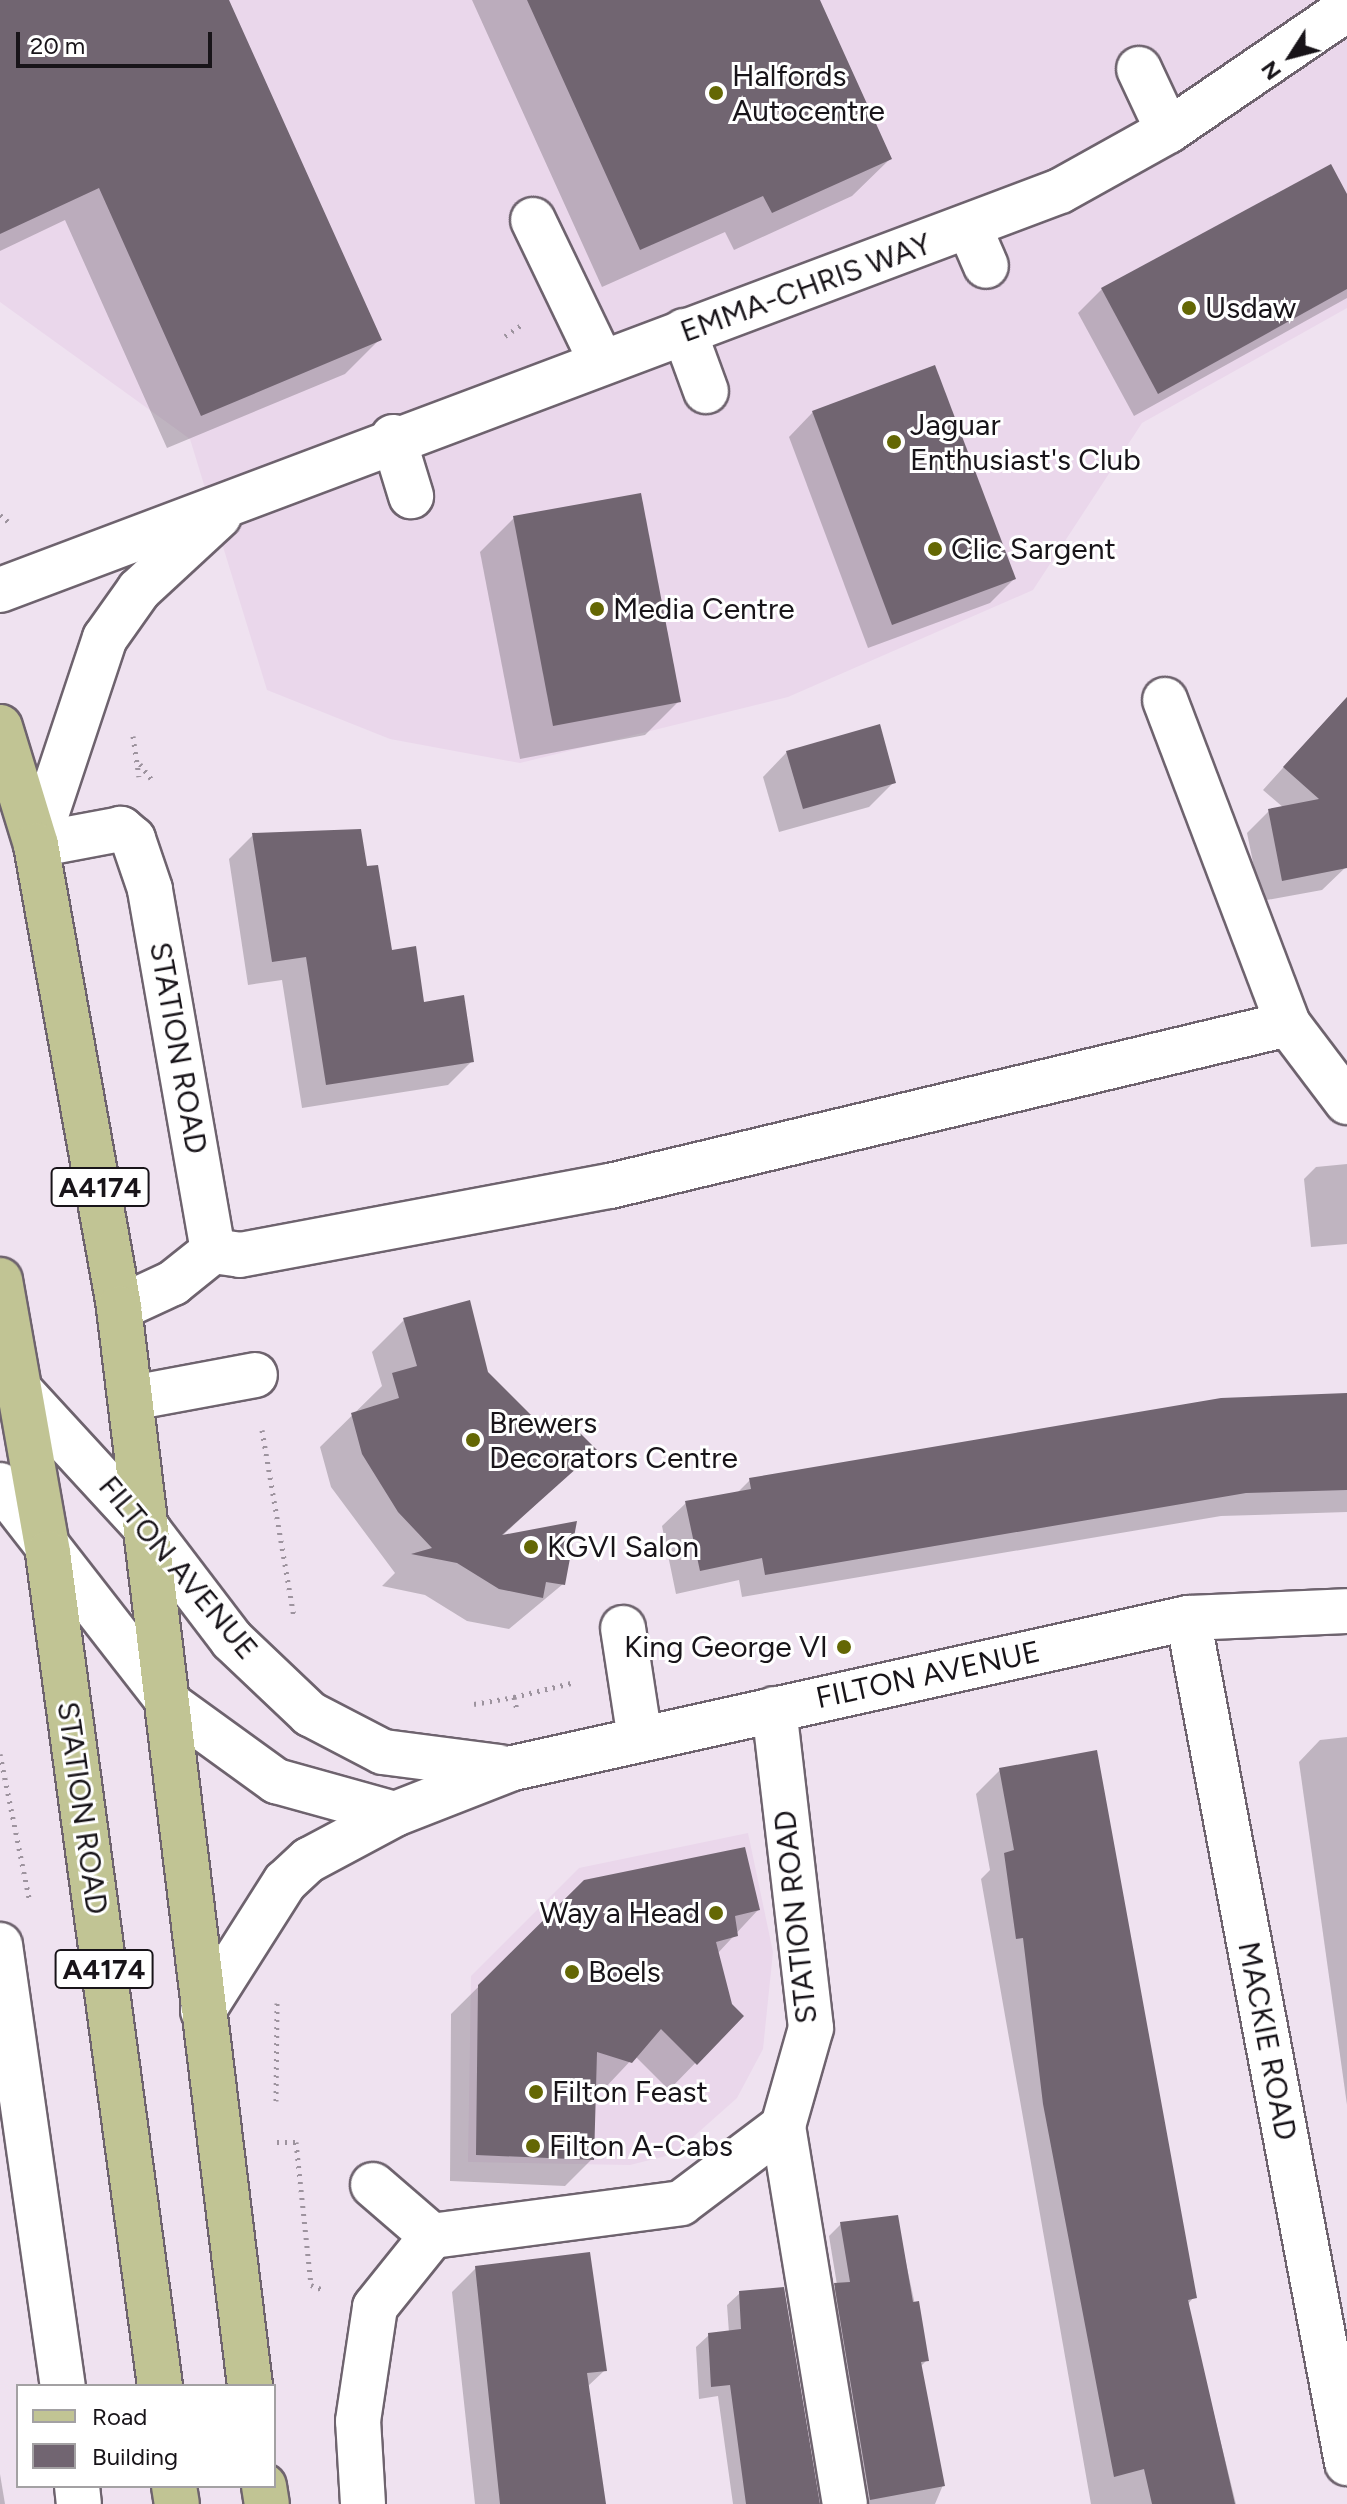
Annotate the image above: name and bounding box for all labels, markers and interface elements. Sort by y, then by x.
scale bar [20,16,216,66]
north arrow [1251,16,1331,96]
text: 20 m [30,31,85,60]
text: N [1255,56,1287,85]
place label: Halfords Autocentre [732,58,885,128]
marker: Halfords Autocentre [707,84,725,102]
street label: EMMA-CHRIS WAY [676,226,936,350]
place label: Usdaw [1205,290,1296,326]
marker: Usdaw [1180,299,1198,317]
place label: Jaguar Enthusiast's Club [910,407,1141,478]
marker: Jaguar Enthusiast's Club [885,433,903,451]
place label: Clic Sargent [951,531,1116,567]
marker: Clic Sargent [926,540,944,558]
place label: Media Centre [613,591,795,627]
marker: Media Centre [588,600,606,618]
street label: STATION ROAD [142,939,214,1157]
road number: A4174 [50,1163,150,1211]
place label: Brewers Decorators Centre [489,1405,738,1476]
marker: Brewers Decorators Centre [464,1431,482,1449]
street label: FILTON AVENUE [91,1469,265,1667]
place label: KGVI Salon [547,1529,699,1565]
marker: KGVI Salon [522,1538,540,1556]
place label: King George VI [624,1629,828,1665]
street label: FILTON AVENUE [813,1634,1043,1716]
marker: King George VI [835,1638,853,1656]
street label: STATION ROAD [49,1699,115,1917]
street label: STATION ROAD [767,1808,825,2026]
place label: Way a Head [540,1895,700,1931]
marker: Way a Head [707,1904,725,1922]
street label: MACKIE ROAD [1230,1939,1304,2143]
road number: A4174 [54,1945,154,1993]
place label: Boels [588,1954,661,1990]
marker: Boels [563,1963,581,1981]
place label: Filton Feast [552,2074,708,2110]
marker: Filton Feast [527,2083,545,2101]
place label: Filton A-Cabs [549,2128,733,2164]
marker: Filton A-Cabs [524,2137,542,2155]
legend [16,2384,276,2488]
text: Road [92,2402,147,2431]
text: Building [92,2442,178,2471]

